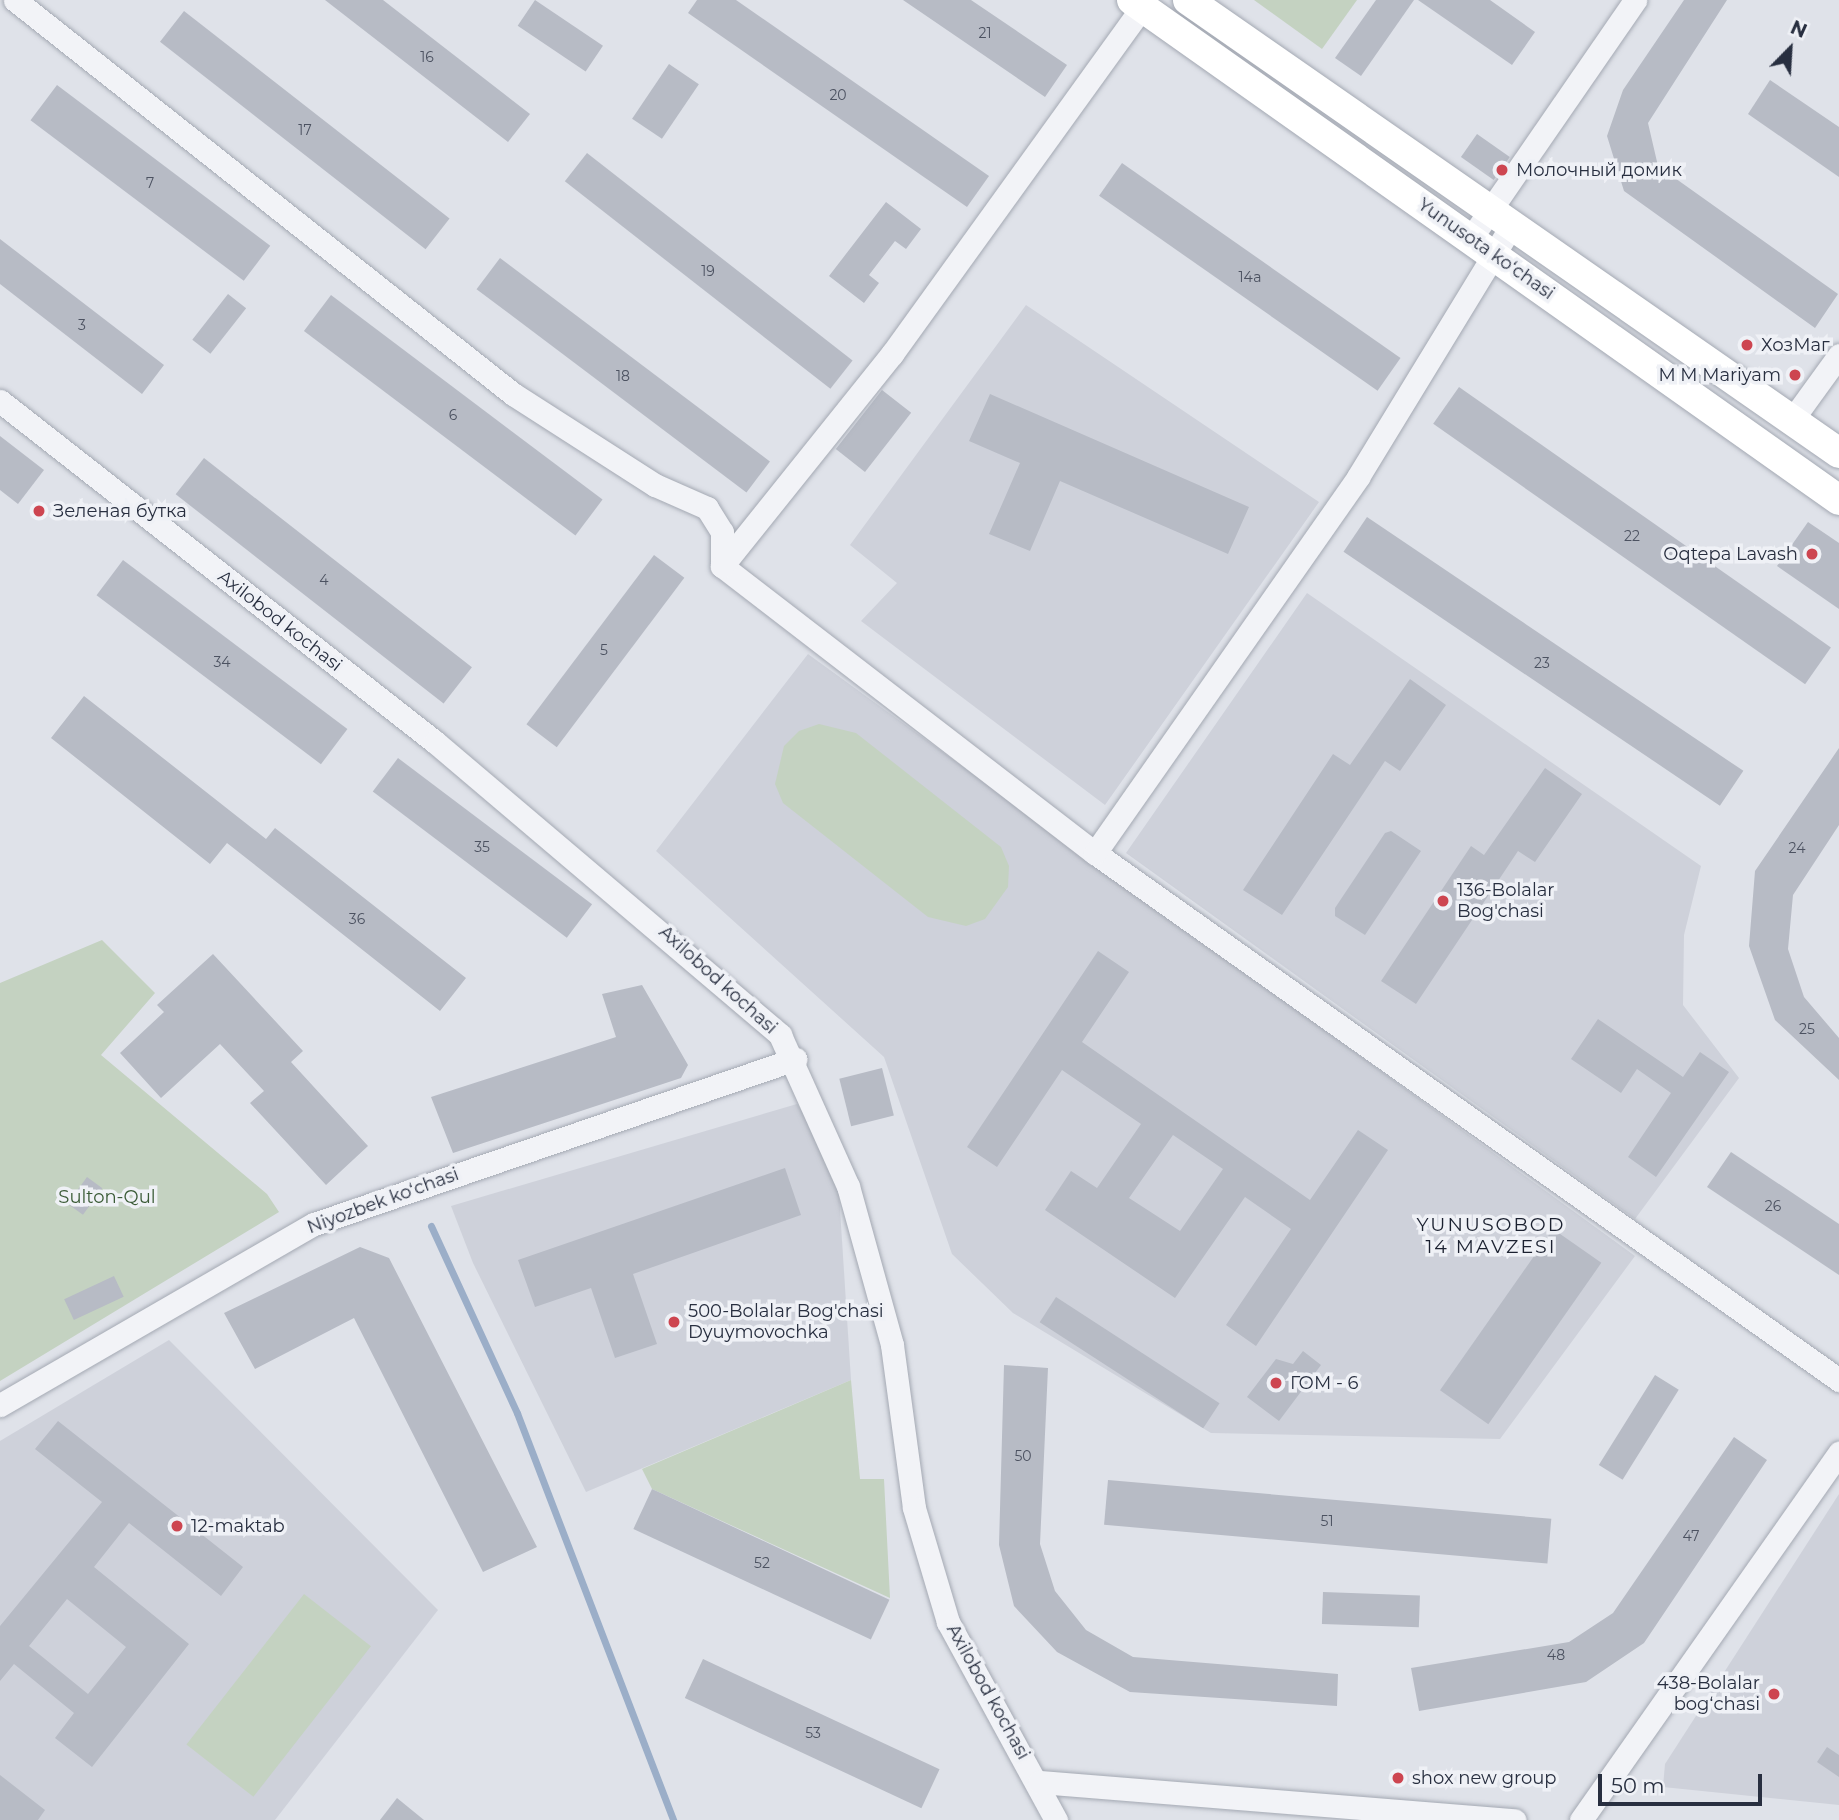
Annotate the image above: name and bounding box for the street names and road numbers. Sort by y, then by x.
street label: Yunusota koʻchasi [1414,194,1558,304]
street label: Axilobod kochasi [214,566,346,676]
street label: Axilobod kochasi [655,921,781,1039]
street label: Niyozbek koʻchasi [304,1164,462,1238]
street label: Axilobod kochasi [942,1621,1034,1763]

